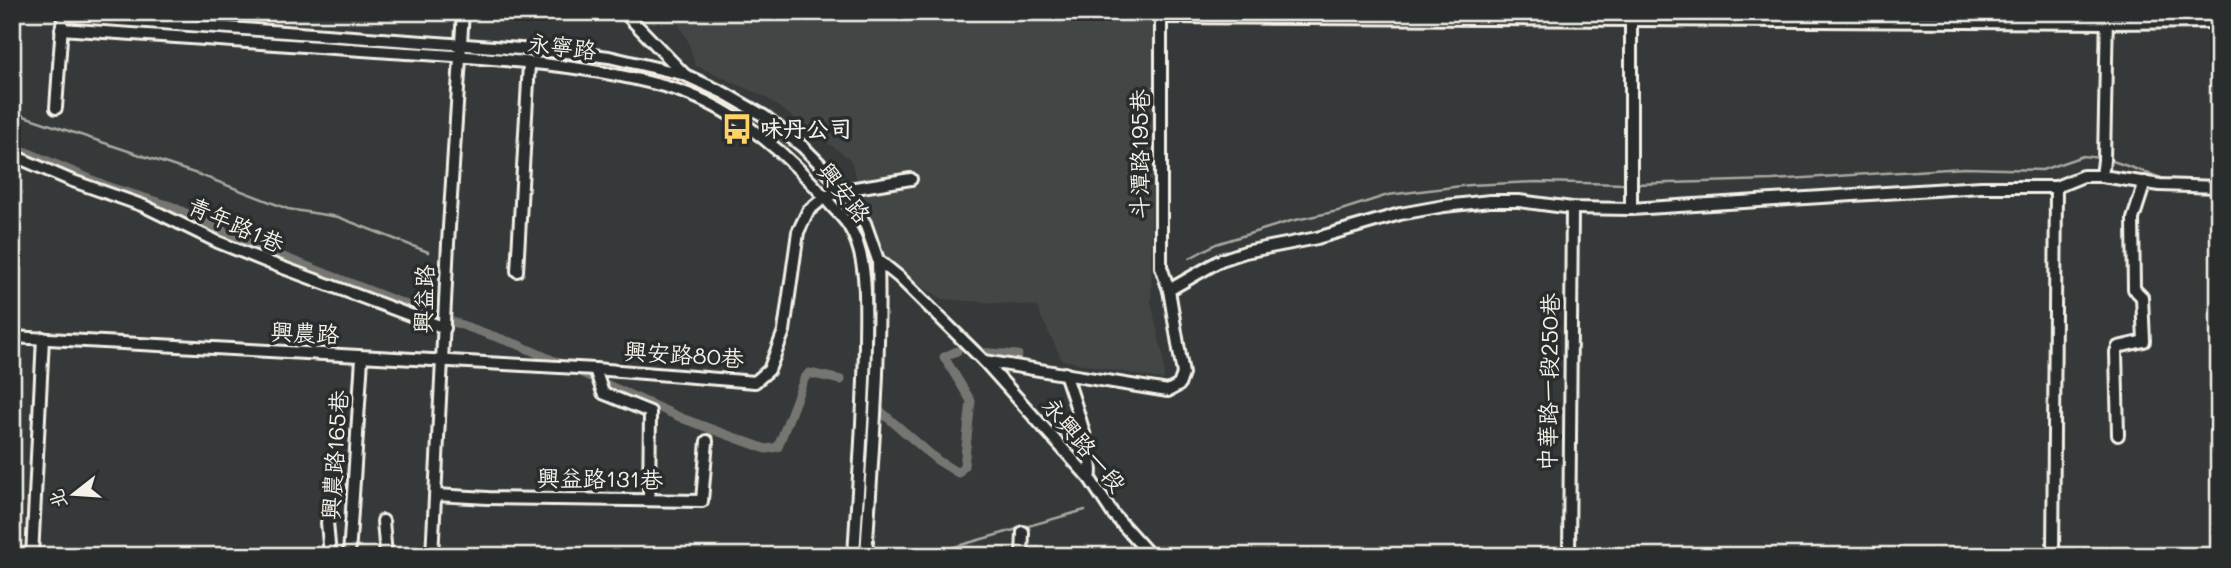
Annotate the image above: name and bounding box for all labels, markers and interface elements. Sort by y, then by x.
street label: 永寧路 [526,27,598,65]
street label: 斗潭路195巷 [1124,88,1154,219]
bus stop icon: 味丹公司 [720,112,754,146]
place label: 味丹公司 [760,113,852,143]
street label: 興安路 [812,156,878,229]
street label: 青年路1巷 [184,190,290,259]
street label: 興益路 [407,264,439,334]
street label: 中華路一段250巷 [1531,292,1565,471]
street label: 興農路 [270,315,340,349]
street label: 興安路80巷 [623,335,746,373]
street label: 興農路165巷 [315,388,354,521]
street label: 永興路一段 [1036,391,1133,498]
north arrow [38,460,108,530]
street label: 興益路131巷 [537,462,664,494]
text: 北 [43,486,72,512]

